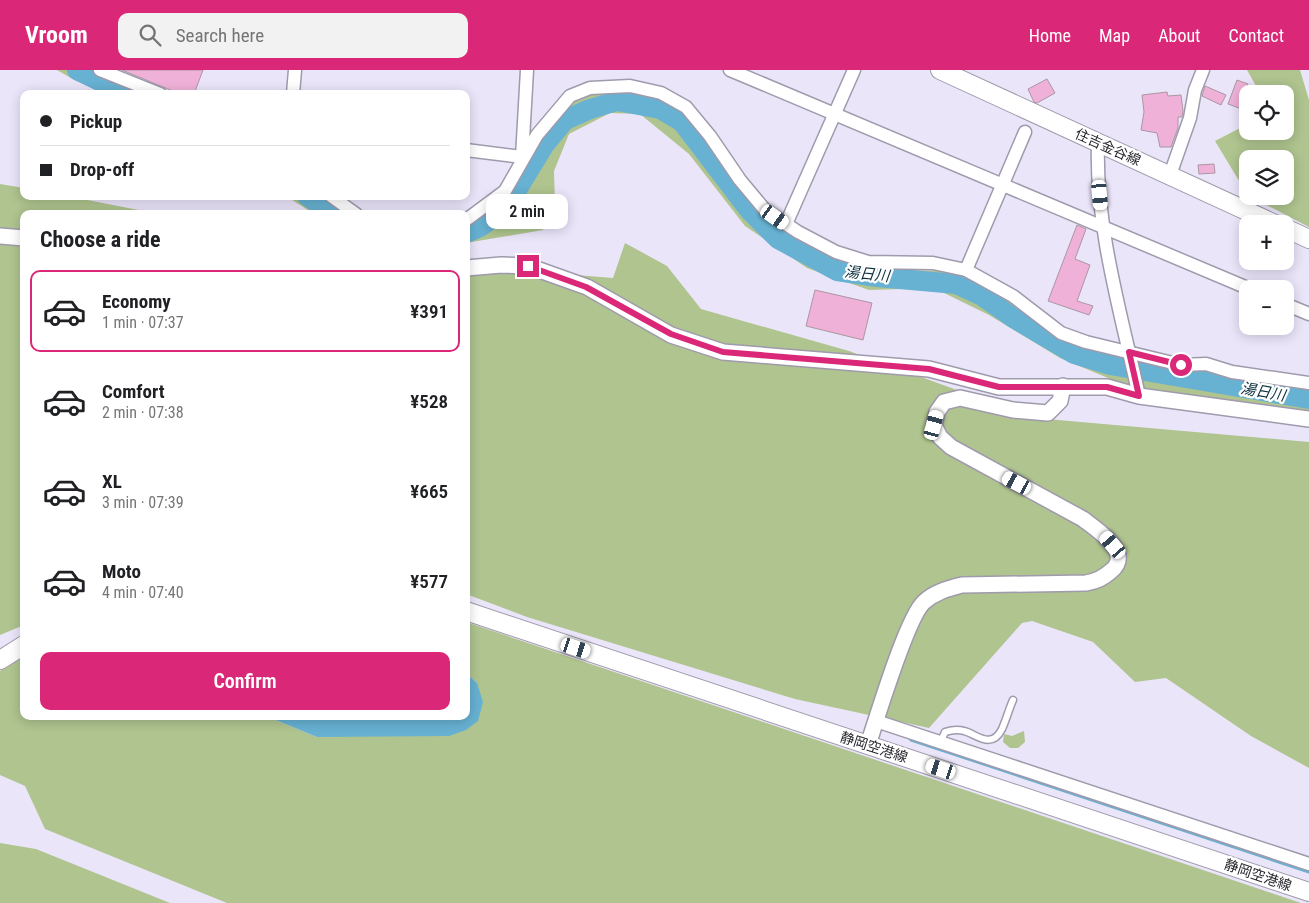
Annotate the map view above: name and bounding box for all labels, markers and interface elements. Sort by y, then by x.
search box [118,13,468,58]
text: Vroom [25,21,88,49]
icon: search [136,21,164,49]
text: Search here [176,24,264,47]
text: Home [1029,25,1071,46]
text: Map [1099,25,1130,46]
text: About [1158,25,1200,46]
text: Contact [1228,25,1284,46]
map controls [1239,85,1294,335]
button: locate [1239,85,1294,140]
text: Pickup [70,110,122,133]
street label: 住吉金谷線 [1073,125,1143,169]
button: layers [1239,150,1294,205]
text: Drop-off [70,158,134,181]
car [1091,179,1108,211]
callout: 2 min [487,194,569,228]
text: 2 min [509,202,545,221]
car [758,202,791,232]
button: + [1239,215,1294,270]
text: Choose a ride [40,227,161,252]
route end [517,255,539,277]
water label: 湯日川 [844,263,892,286]
button: − [1239,280,1294,335]
icon: car [42,289,87,334]
text: Economy [102,290,171,313]
text: ¥391 [410,300,448,323]
text: 1 min · 07:37 [102,313,184,332]
route start [1170,354,1192,376]
icon: car [42,379,87,424]
water label: 湯日川 [1239,379,1289,405]
text: Comfort [102,380,165,403]
text: ¥528 [410,390,448,413]
text: 2 min · 07:38 [102,403,184,422]
car [922,409,945,441]
icon: car [42,469,87,514]
car [1000,469,1033,497]
text: XL [102,470,122,493]
text: ¥665 [410,480,448,503]
text: 3 min · 07:39 [102,493,184,512]
car [1097,529,1128,561]
icon: car [42,559,87,604]
text: Moto [102,560,141,583]
text: ¥577 [410,570,448,593]
text: 4 min · 07:40 [102,583,184,602]
car [559,636,592,660]
button: Confirm [40,652,450,710]
street label: 静岡空港線 [838,729,910,765]
car [924,757,957,781]
street label: 静岡空港線 [1222,856,1294,894]

